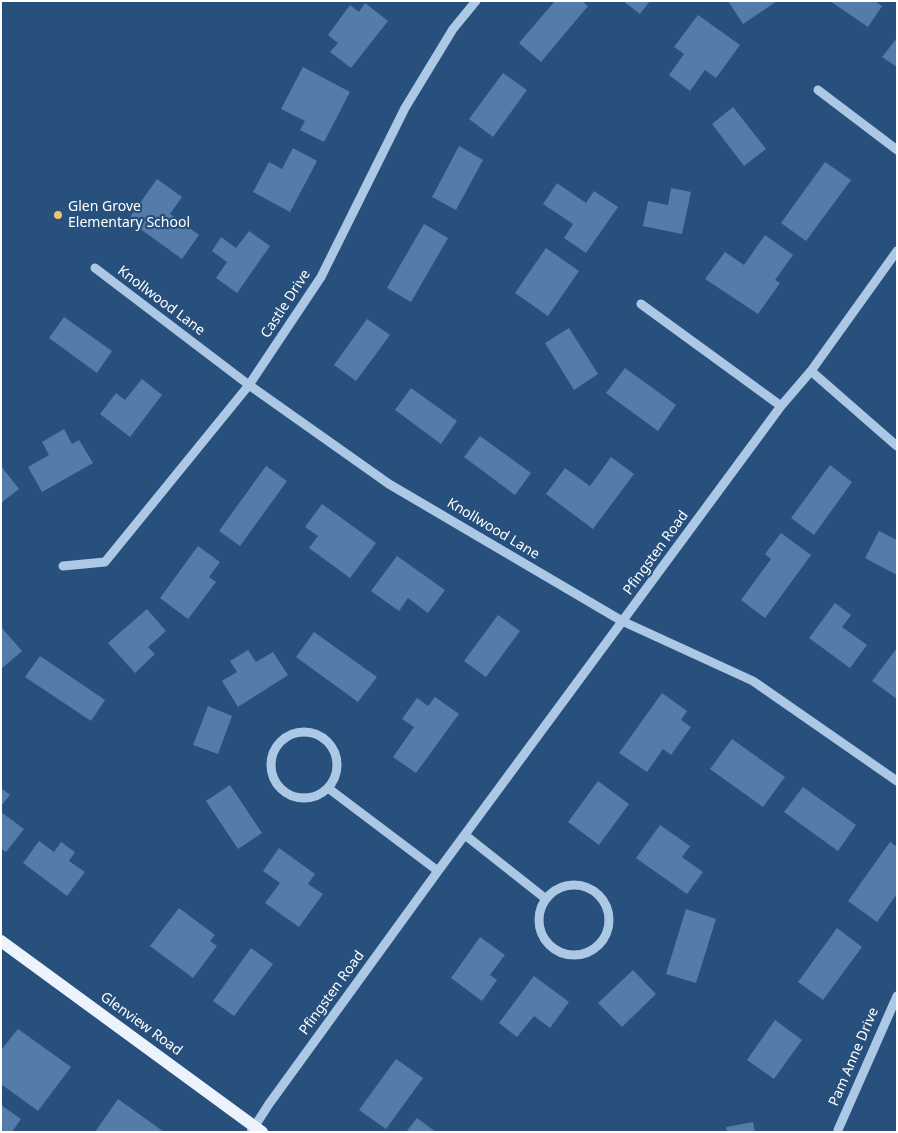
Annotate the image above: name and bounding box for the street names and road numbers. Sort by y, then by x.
street label: Knollwood Lane [114,263,208,339]
street label: Castle Drive [258,267,314,341]
street label: Knollwood Lane [444,495,542,563]
street label: Pfingsten Road [620,508,692,598]
street label: Pfingsten Road [296,948,368,1038]
street label: Glenview Road [97,989,185,1059]
street label: Pam Anne Drive [826,1005,882,1109]

